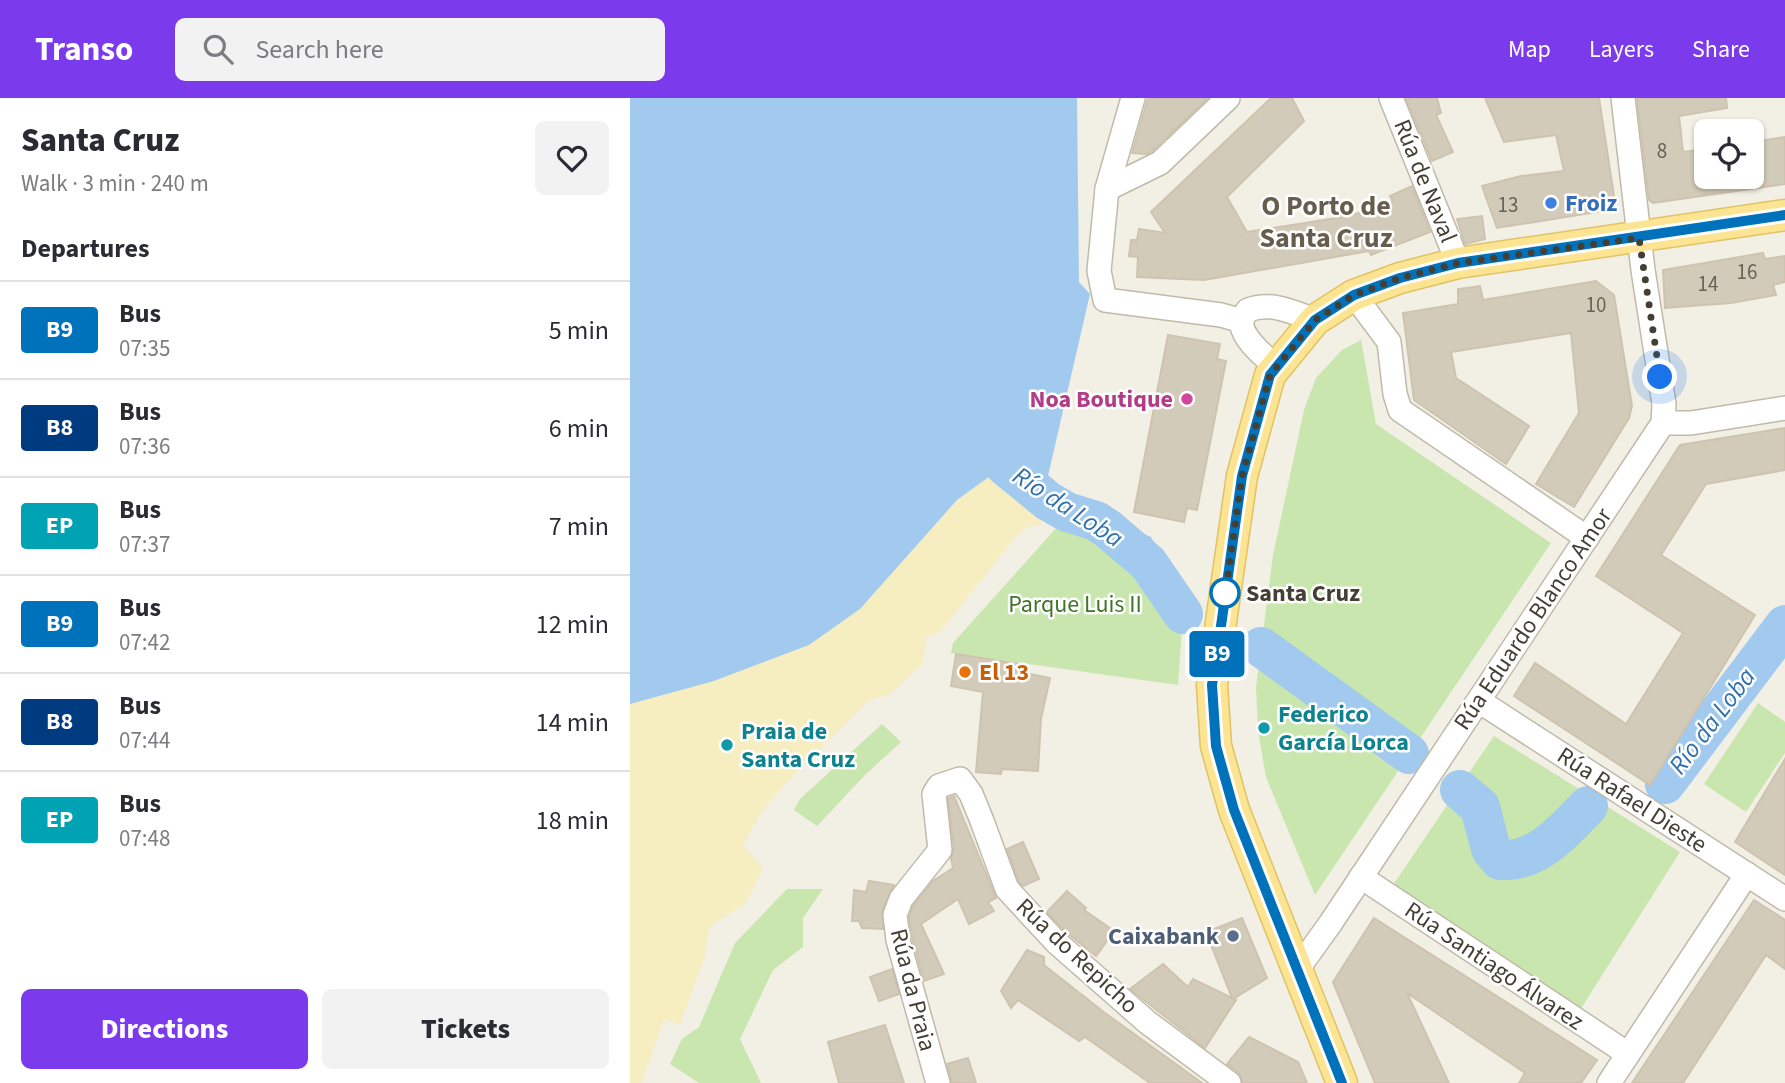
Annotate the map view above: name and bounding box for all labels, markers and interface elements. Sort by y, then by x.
search box [175,18,665,81]
text: Transo [35,26,133,73]
icon: search [199,30,237,68]
text: Search here [255,31,384,68]
text: Map [1508,32,1551,67]
text: Layers [1589,32,1654,67]
text: Share [1692,32,1750,67]
street label: Rúa de Naval [1384,114,1466,248]
text: Santa Cruz [21,117,180,164]
map controls [1694,119,1764,189]
button: locate [1694,119,1764,189]
button: heart [535,121,609,195]
house number: 8 [1657,136,1667,166]
text: Walk · 3 min · 240 m [21,167,209,200]
district label: O Porto de Santa Cruz [1259,186,1393,258]
place label: Froiz [1565,186,1617,221]
house number: 13 [1498,190,1518,220]
marker: Froiz [1543,195,1559,211]
text: Departures [21,230,149,267]
house number: 16 [1737,257,1757,287]
house number: 14 [1698,269,1718,299]
house number: 10 [1586,290,1606,320]
text: Bus [119,295,161,332]
text: B9 [46,312,73,347]
text: 5 min [549,312,609,349]
text: 07:35 [119,332,170,365]
your location [1642,359,1677,394]
place label: Noa Boutique [1029,382,1173,417]
marker: Noa Boutique [1179,391,1195,407]
text: Bus [119,393,161,430]
text: B8 [46,410,73,445]
text: 6 min [549,410,609,447]
text: 07:36 [119,430,170,463]
water label: Río da Loba [1005,457,1131,557]
text: Bus [119,491,161,528]
street label: Rúa Eduardo Blanco Amor [1445,500,1621,737]
text: EP [46,508,73,543]
text: 7 min [549,508,609,545]
text: 07:37 [119,528,170,561]
place label: Santa Cruz [1246,576,1360,611]
marker: Santa Cruz [1210,578,1240,608]
park label: Parque Luis II [1008,587,1142,622]
text: Bus [119,589,161,626]
text: B9 [46,606,73,641]
text: 12 min [536,606,609,643]
text: 07:42 [119,626,170,659]
line badge: B9 [1186,631,1248,677]
text: B9 [1203,636,1231,671]
place label: El 13 [979,655,1029,690]
water label: Río da Loba [1660,660,1764,782]
marker: El 13 [957,664,973,680]
text: Bus [119,687,161,724]
place label: Federico García Lorca [1278,697,1409,760]
text: B8 [46,704,73,739]
text: 14 min [536,704,609,741]
place label: Praia de Santa Cruz [741,714,855,777]
marker: Federico García Lorca [1256,720,1272,736]
text: 07:44 [119,724,170,757]
marker: Praia de Santa Cruz [719,737,735,753]
street label: Rúa Rafael Dieste [1550,738,1714,862]
text: Bus [119,785,161,822]
text: EP [46,802,73,837]
text: 18 min [536,802,609,839]
text: 07:48 [119,822,170,855]
street label: Rúa do Repicho [1008,890,1146,1022]
street label: Rúa Santiago Álvarez [1397,893,1591,1039]
place label: Caixabank [1108,919,1220,954]
street label: Rúa da Praia [881,925,945,1055]
marker: Caixabank [1225,928,1241,944]
button: Directions [21,989,308,1069]
button: Tickets [322,989,609,1069]

